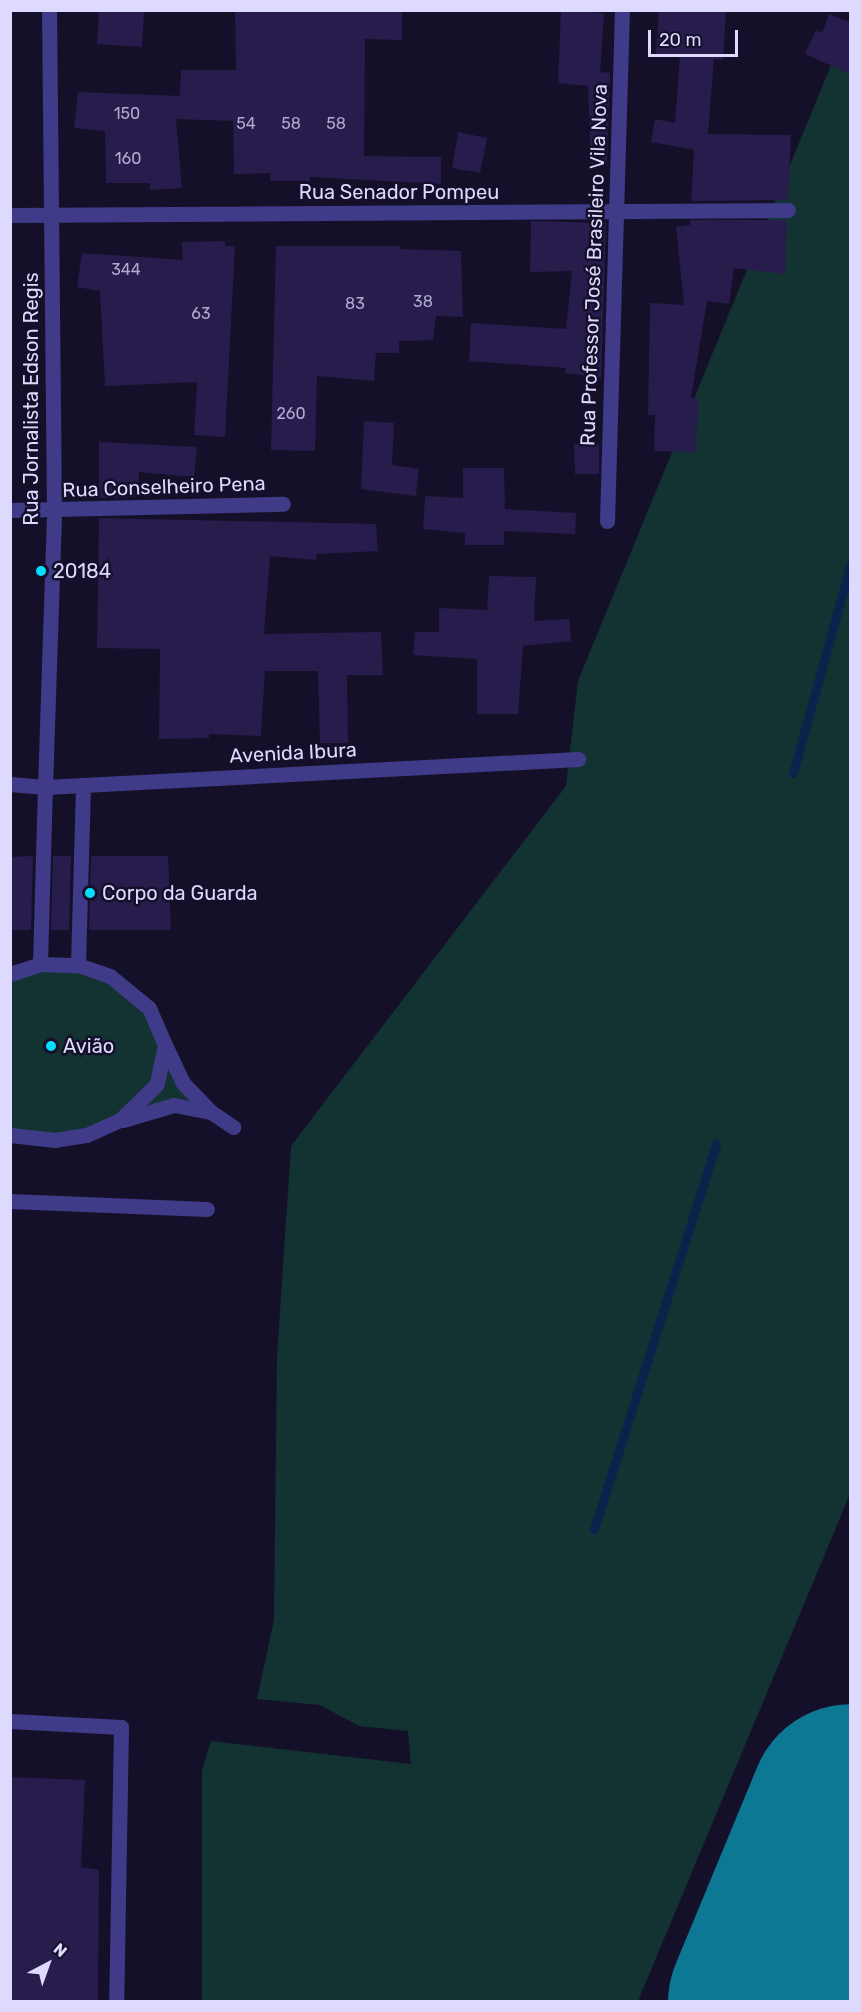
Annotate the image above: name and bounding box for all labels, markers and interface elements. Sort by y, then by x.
scale bar [651,18,741,56]
text: 20 m [659,29,701,51]
street label: Rua Professor José Brasileiro Vila Nova [576,83,612,447]
house number: 150 [114,104,140,124]
house number: 54 [236,114,256,134]
house number: 58 [281,114,301,134]
house number: 58 [326,114,346,134]
house number: 160 [115,149,141,169]
street label: Rua Senador Pompeu [299,180,499,204]
house number: 344 [111,260,141,280]
street label: Rua Jornalista Edson Regis [19,272,43,526]
house number: 38 [413,292,433,312]
house number: 83 [345,294,365,314]
house number: 63 [191,304,211,324]
house number: 260 [276,404,306,424]
street label: Rua Conselheiro Pena [62,471,266,503]
place label: 20184 [53,559,111,583]
marker: 20184 [34,564,48,578]
street label: Avenida Ibura [229,738,357,768]
place label: Corpo da Guarda [102,881,258,905]
marker: Corpo da Guarda [83,886,97,900]
place label: Avião [63,1034,114,1058]
marker: Avião [44,1039,58,1053]
north arrow [18,1934,78,1994]
text: N [50,1939,71,1961]

